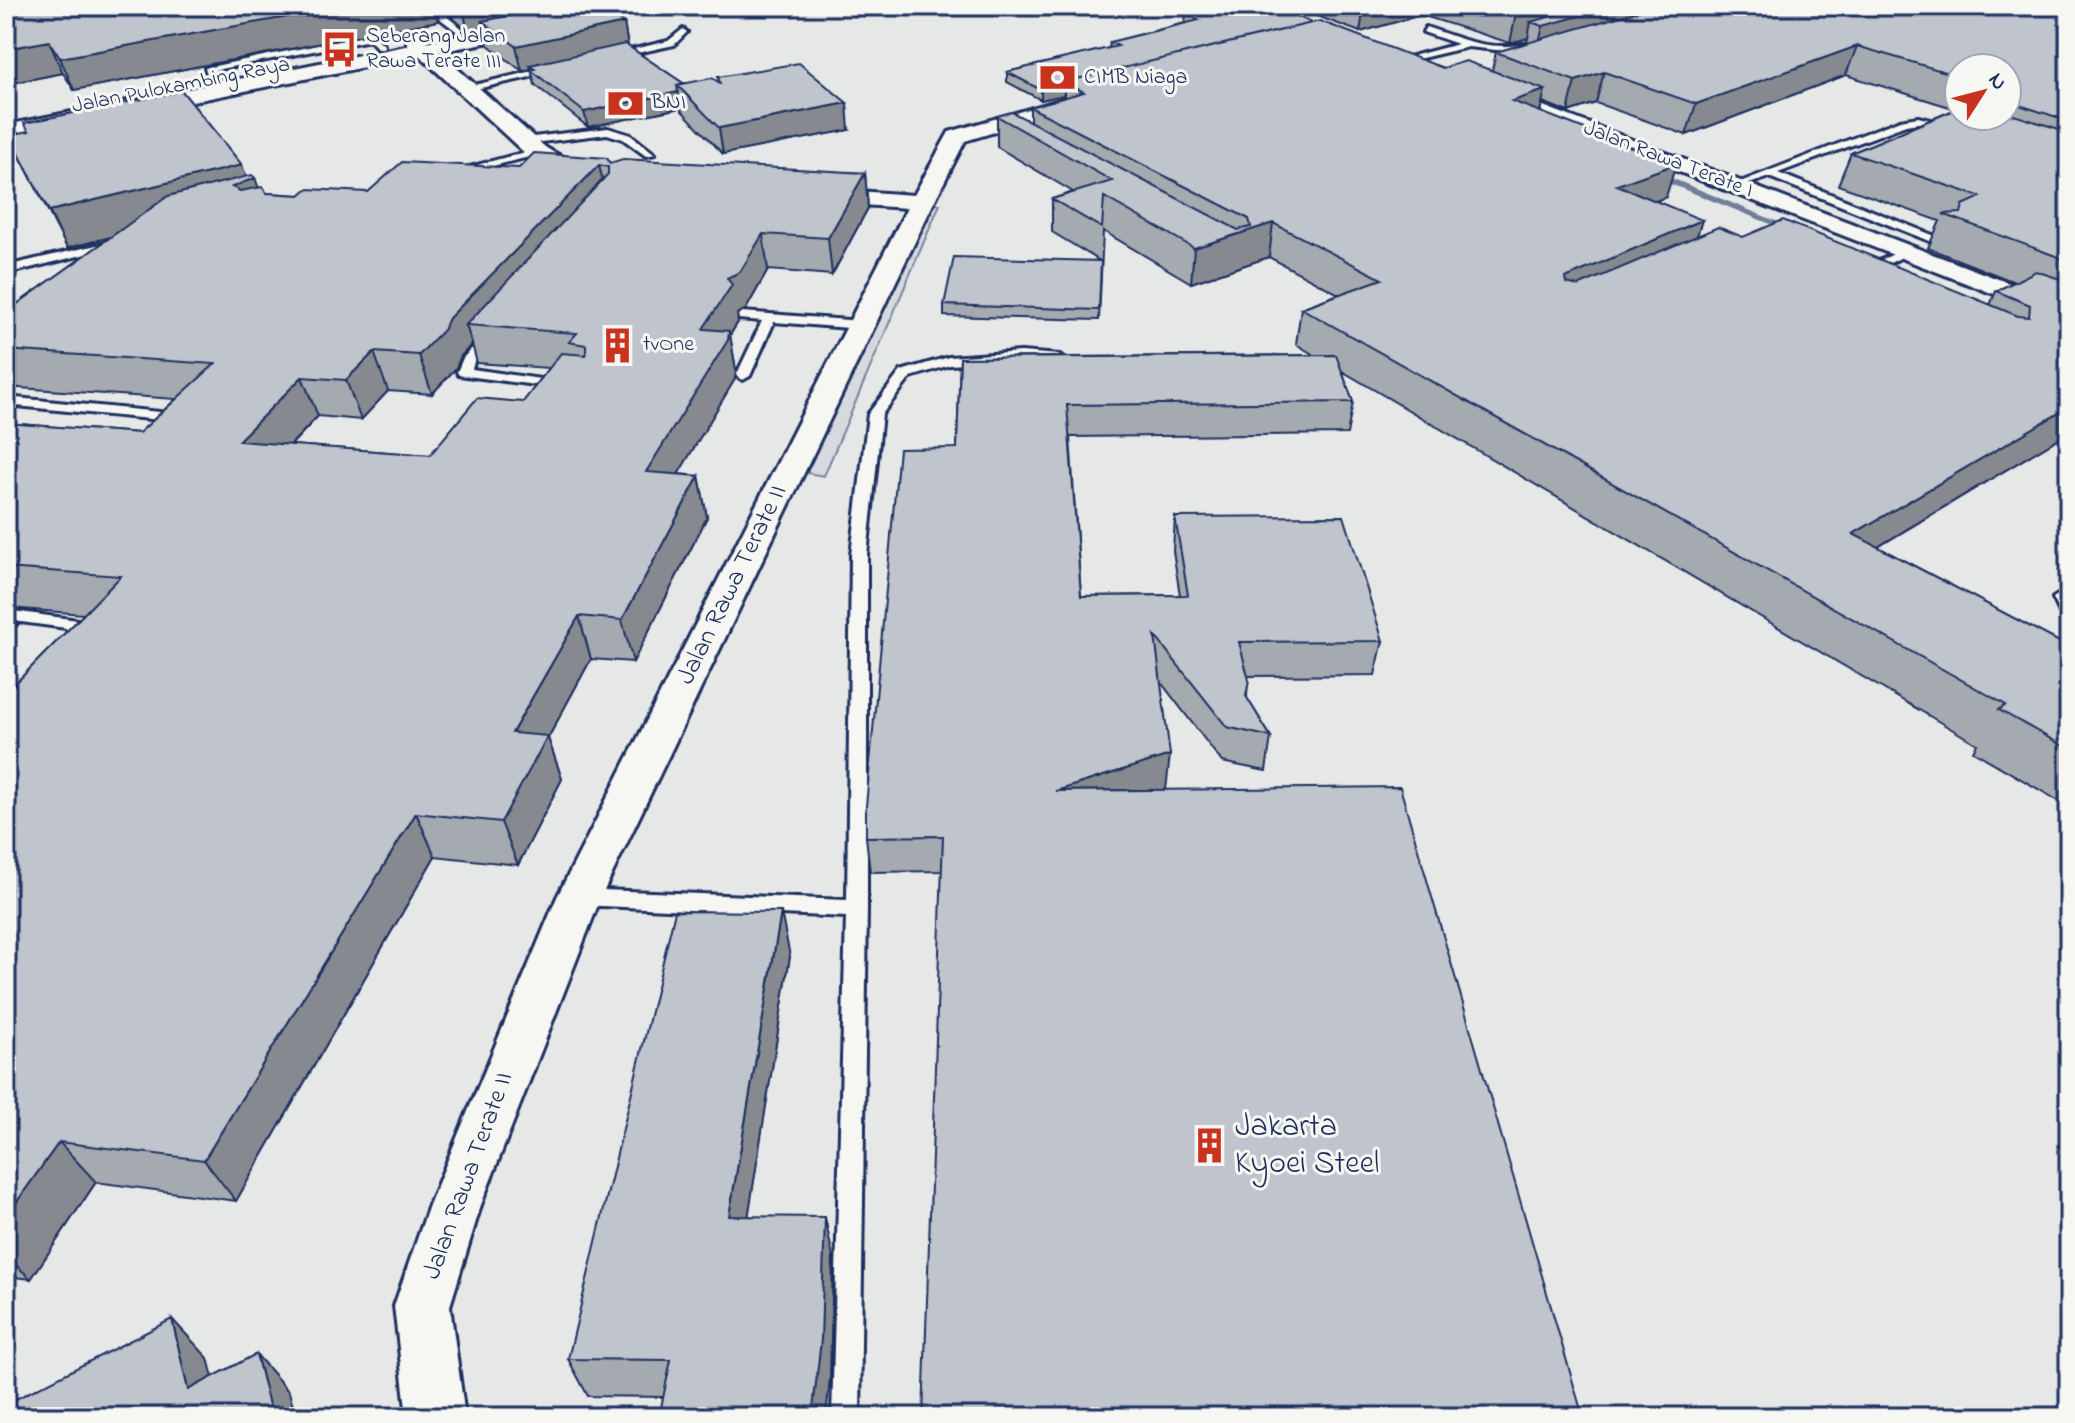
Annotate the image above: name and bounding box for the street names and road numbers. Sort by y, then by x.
street label: Jalan Pulokambing Raya [69,49,293,124]
street label: Jalan Rawa Terate I [1578,113,1758,207]
street label: Jalan Rawa Terate II [668,479,798,691]
street label: Jalan Rawa Terate II [414,1067,524,1285]

